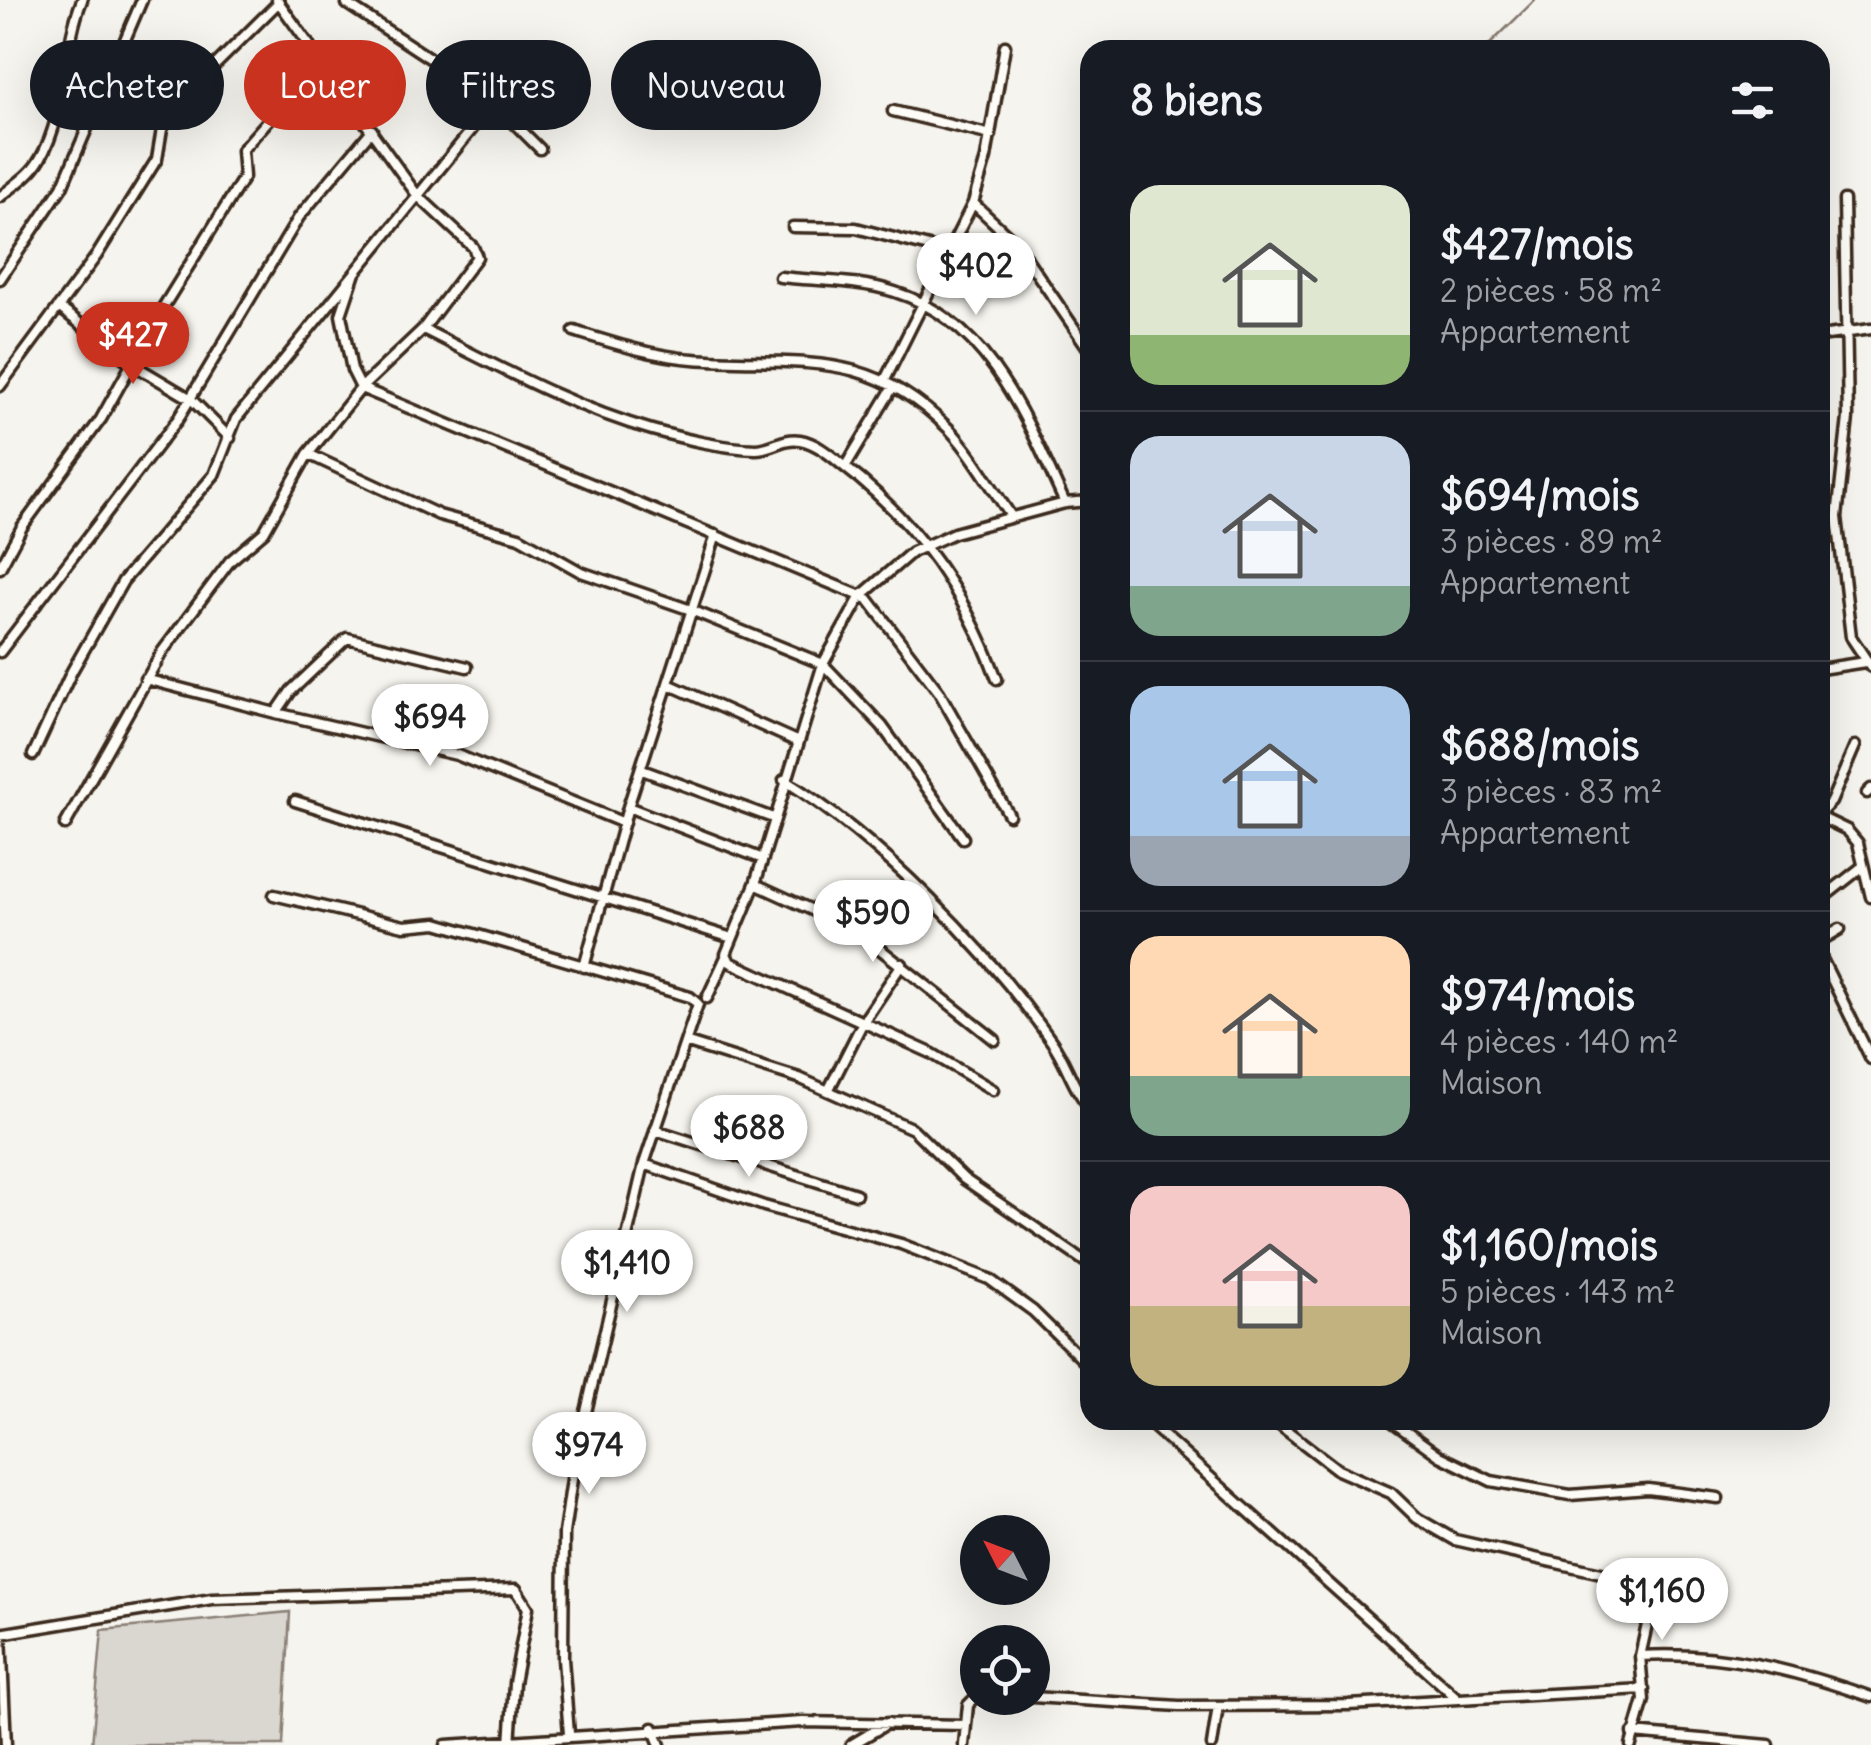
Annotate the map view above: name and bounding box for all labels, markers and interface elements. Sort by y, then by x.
chip: Acheter [30,40,224,130]
chip: Louer [244,40,406,130]
chip: Filtres [426,40,591,130]
chip: Nouveau [611,40,821,130]
icon: filters [1725,73,1780,128]
text: 8 biens [1130,74,1263,126]
text: $427/mois [1440,218,1634,270]
icon: home [1210,225,1330,345]
pin: $402 [917,233,1035,318]
text: $402 [939,245,1013,286]
text: 2 pièces · 58 m² [1440,270,1662,311]
pin: $427 [74,302,192,387]
text: Appartement [1440,311,1630,352]
text: $427 [98,314,168,355]
text: $694/mois [1440,469,1640,521]
icon: home [1210,476,1330,596]
text: 3 pièces · 89 m² [1440,521,1663,562]
text: Appartement [1440,562,1630,603]
pin: $694 [371,684,489,769]
text: $694 [393,696,467,737]
text: $688/mois [1440,719,1640,771]
icon: home [1210,726,1330,846]
text: 3 pièces · 83 m² [1440,771,1663,812]
text: Appartement [1440,812,1630,853]
pin: $590 [814,880,932,965]
text: $590 [835,892,911,933]
text: $974/mois [1440,969,1635,1021]
icon: home [1210,976,1330,1096]
text: 4 pièces · 140 m² [1440,1021,1679,1062]
text: Maison [1440,1062,1542,1103]
pin: $688 [690,1095,808,1180]
text: $688 [712,1107,786,1148]
text: $1,160/mois [1440,1219,1658,1271]
icon: home [1210,1226,1330,1346]
pin: $1,410 [546,1230,708,1315]
text: $1,410 [583,1242,671,1283]
text: 5 pièces · 143 m² [1440,1271,1676,1312]
text: Maison [1440,1312,1542,1353]
pin: $974 [530,1412,648,1497]
text: $974 [554,1424,624,1465]
north arrow [960,1515,1050,1605]
map controls [960,1515,1050,1715]
pin: $1,160 [1581,1558,1743,1643]
text: $1,160 [1618,1570,1706,1611]
button: locate [960,1625,1050,1715]

